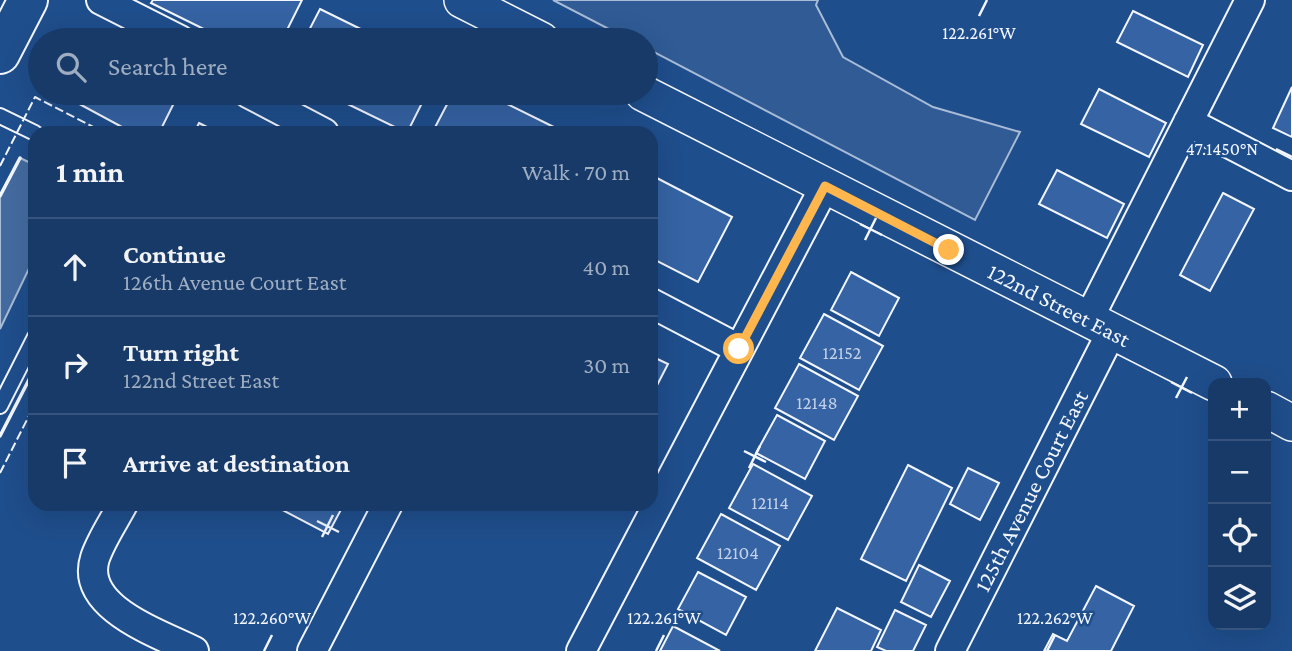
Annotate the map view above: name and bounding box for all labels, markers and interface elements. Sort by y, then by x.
text: 122.261°W [942,23,1016,43]
search box [28,28,658,105]
icon: search [52,48,90,86]
text: Search here [108,52,227,81]
text: 47.1450°N [1186,139,1258,159]
text: 1 min [56,155,124,188]
text: Walk · 70 m [522,159,630,185]
route end [933,234,964,265]
text: Continue [123,240,226,269]
icon: ahead [56,248,94,286]
text: 40 m [582,254,630,280]
street label: 122nd Street East [984,258,1135,352]
text: 126th Avenue Court East [123,269,346,295]
route start [723,333,754,364]
text: Turn right [123,338,239,367]
house number: 12152 [822,342,862,363]
icon: right [56,346,94,384]
text: 30 m [583,352,630,378]
text: 122nd Street East [123,367,279,393]
map controls [1208,378,1271,630]
button: + [1208,378,1271,441]
street label: 125th Avenue Court East [969,386,1093,596]
house number: 12148 [796,392,838,413]
button: − [1208,441,1271,504]
icon: arrive [56,444,94,482]
text: Arrive at destination [123,449,350,478]
house number: 12114 [751,492,789,513]
button: locate [1208,504,1271,567]
house number: 12104 [717,542,759,563]
button: layers [1208,567,1271,630]
text: 122.260°W [233,608,312,628]
text: 122.261°W [627,608,701,628]
text: 122.262°W [1017,608,1093,628]

